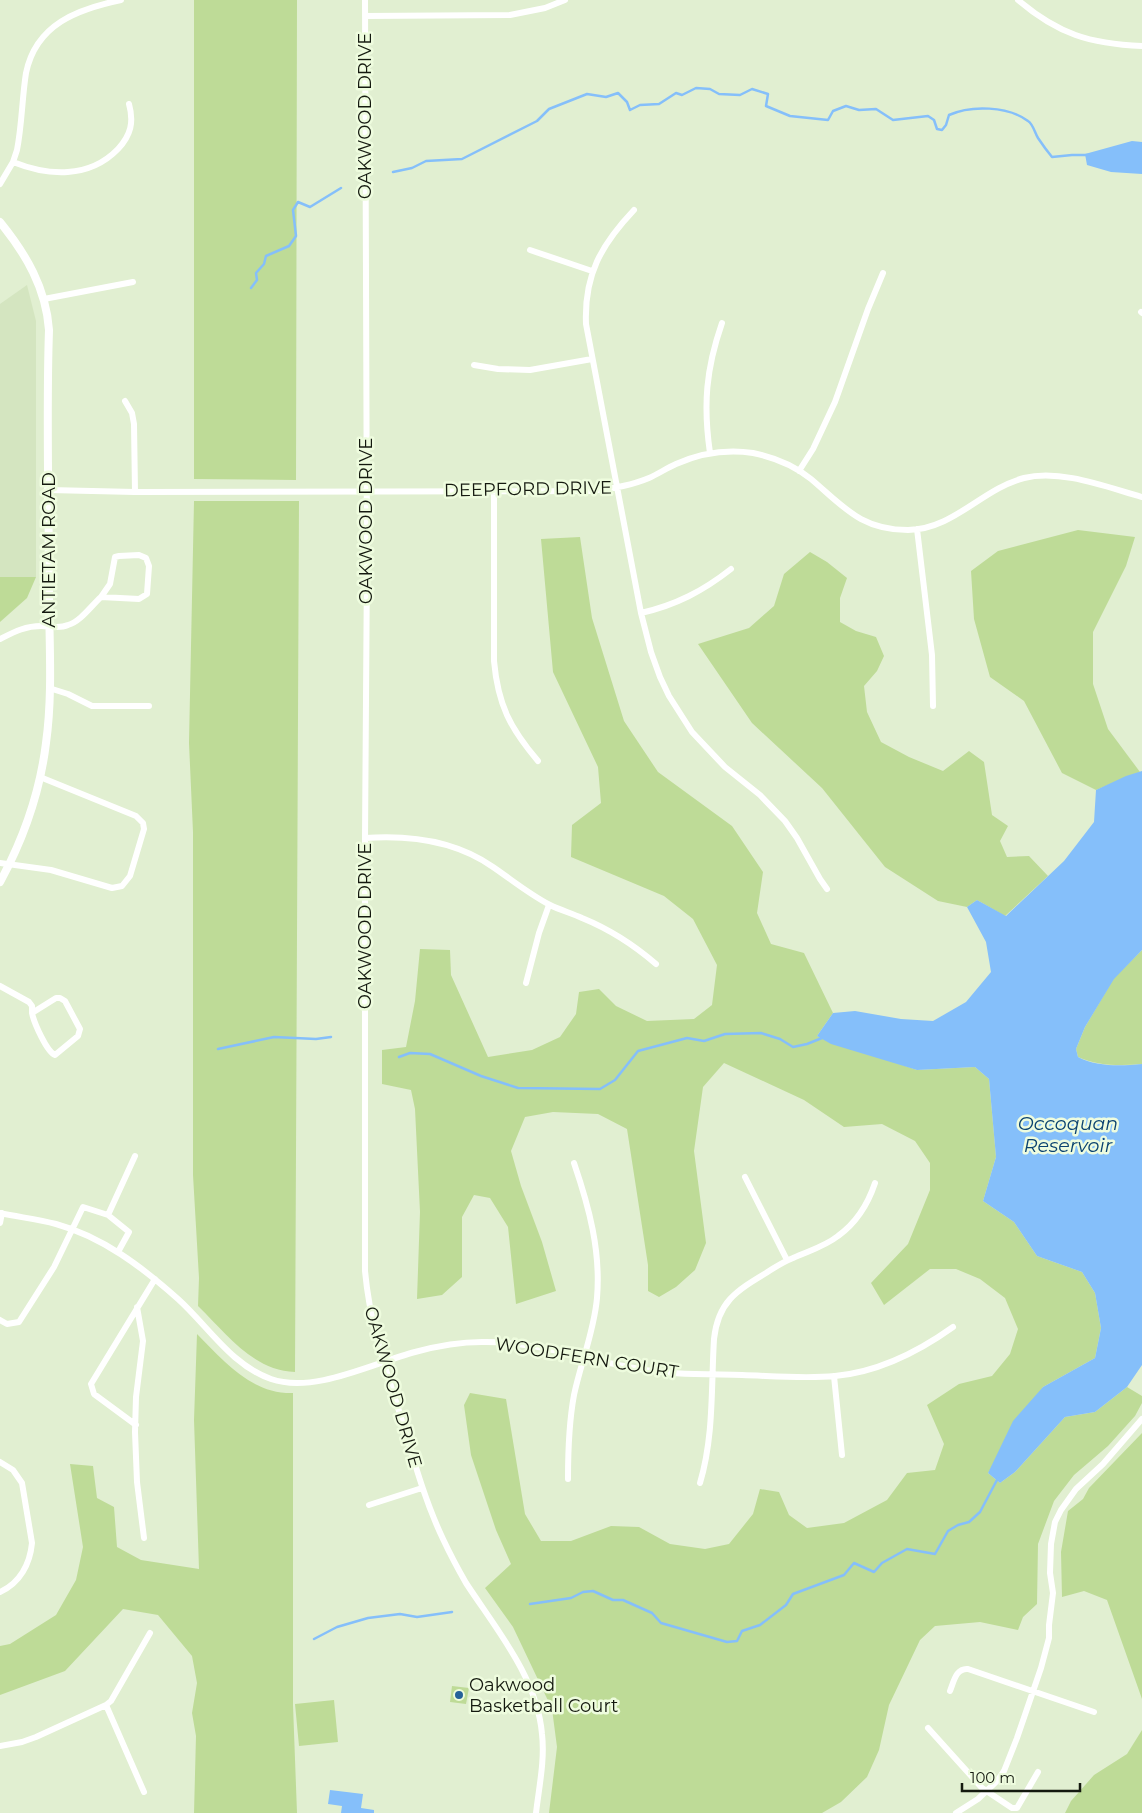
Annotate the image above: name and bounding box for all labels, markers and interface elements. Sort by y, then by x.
street label: OAKWOOD DRIVE [354,33,376,199]
street label: OAKWOOD DRIVE [355,438,377,604]
street label: ANTIETAM ROAD [38,472,60,628]
street label: DEEPFORD DRIVE [444,477,612,501]
street label: OAKWOOD DRIVE [354,843,376,1009]
water label: Occoquan Reservoir [1018,1112,1118,1157]
street label: OAKWOOD DRIVE [359,1304,427,1470]
street label: WOODFERN COURT [494,1333,681,1383]
place label: Oakwood Basketball Court [469,1674,618,1717]
marker: Oakwood Basketball Court [453,1689,465,1701]
scale bar [962,1760,1080,1792]
text: 100 m [970,1768,1015,1787]

